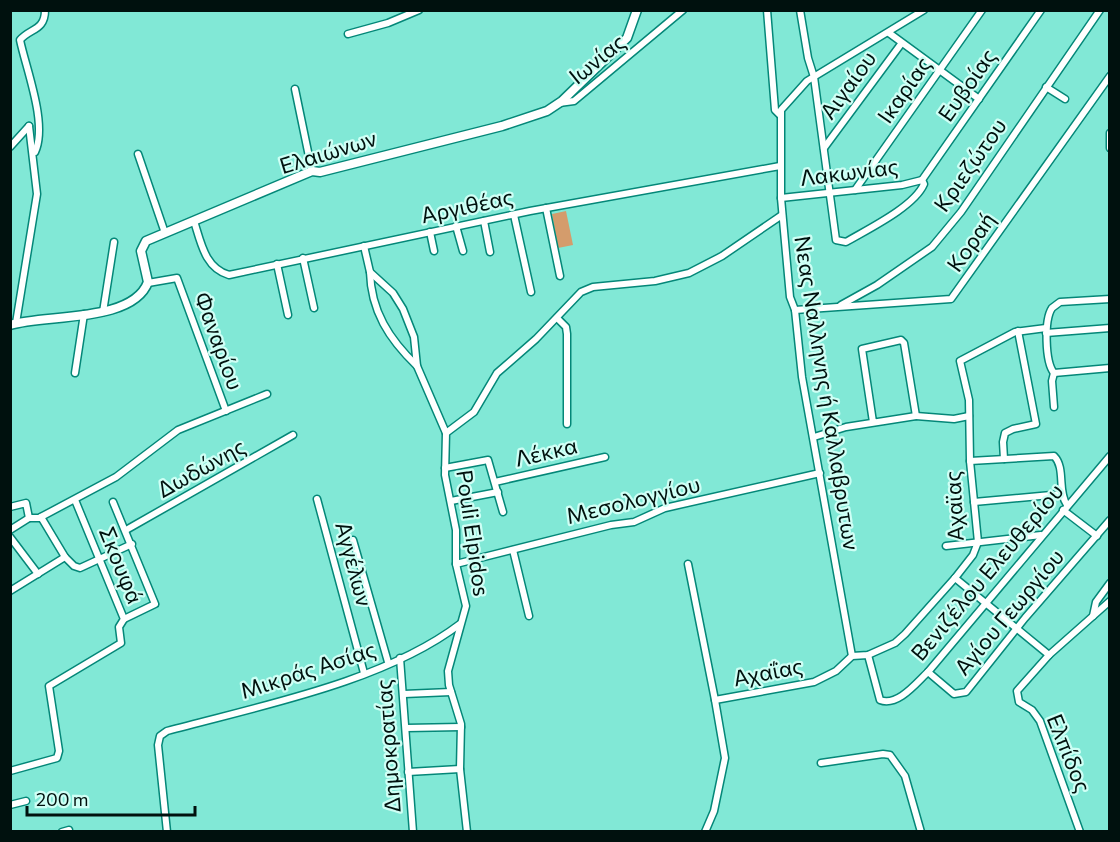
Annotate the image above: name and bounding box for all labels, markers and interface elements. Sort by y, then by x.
street label: Ιωνίας [563,28,630,89]
street label: Ευβοίας [932,43,1001,126]
street label: Αιγαίου [814,45,881,124]
street label: Ικαρίας [871,51,936,128]
street label: Κριεζώτου [928,113,1012,217]
street label: Ελαιώνων [276,124,380,179]
street label: Λακωνίας [798,152,900,191]
street label: Αργιθέας [418,183,516,228]
street label: Κοραή [941,207,1001,277]
street label: Νεας Nαλληνης ή Καλλαβρυτων [789,234,866,552]
street label: Φαναρίου [189,288,250,393]
street label: Λέκκα [512,431,580,472]
street label: Δωδώνης [152,432,250,503]
street label: Pouli Elpidos [451,468,496,598]
street label: Μεσολογγίου [563,470,703,529]
street label: Αχαϊας [938,470,969,542]
street label: Βενιζέλου Ελευθερίου [905,478,1068,666]
street label: Αγγέλων [330,519,379,609]
street label: Σκουφά [94,522,149,607]
street label: Αγίου Γεωργίου [948,543,1069,680]
street label: Μικράς Ασίας [237,635,379,704]
street label: Αχαΐας [731,652,805,691]
street label: Δημοκρατίας [369,678,406,814]
street label: Ελπίδος [1042,710,1097,796]
scale bar [27,779,195,817]
text: 200 m [36,788,89,810]

